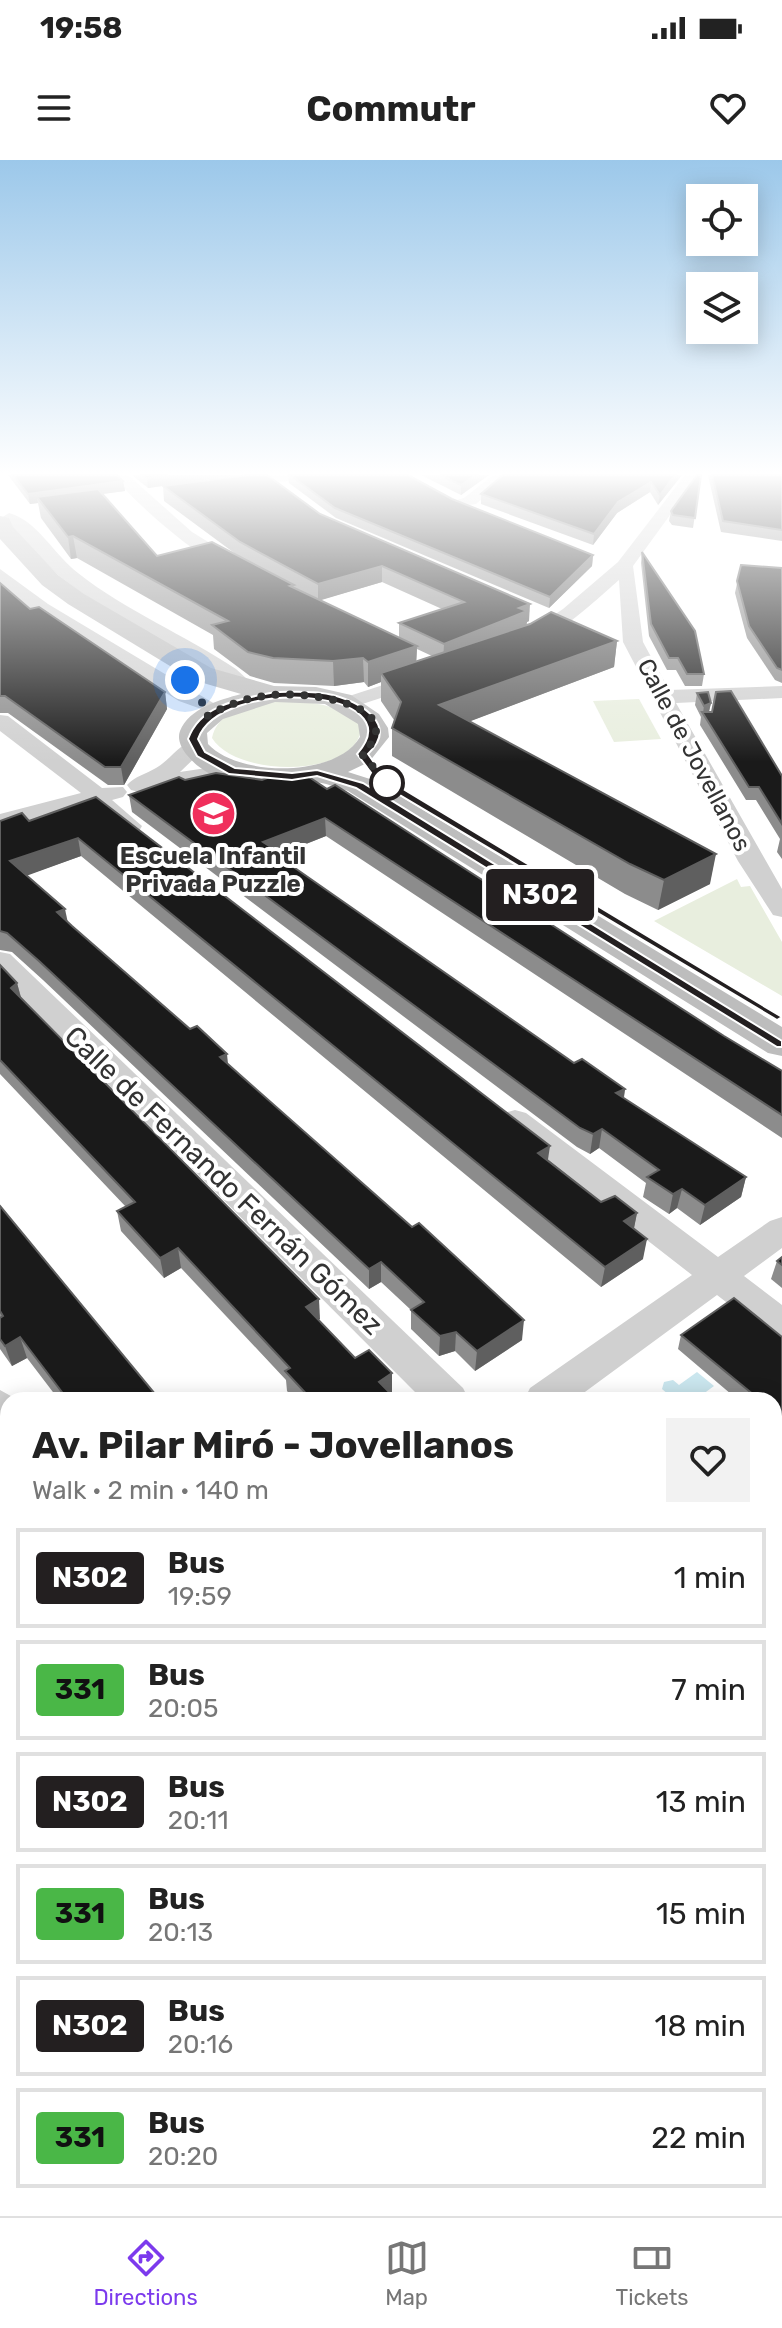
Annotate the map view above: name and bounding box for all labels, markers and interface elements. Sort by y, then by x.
text: 19:58 [40,10,123,46]
icon: menu [32,86,76,130]
icon: heart [706,86,750,130]
text: Commutr [306,87,476,130]
map controls [686,184,758,344]
button: locate [686,184,758,256]
button: layers [686,272,758,344]
street label: Calle de Jovellanos [631,654,757,856]
your location [165,660,205,700]
unlabelled marker [370,766,404,800]
school or university icon: Escuela Infantil Privada Puzzle [189,790,237,838]
place label: Escuela Infantil Privada Puzzle [120,842,306,898]
line badge: N302 [484,869,596,921]
text: N302 [502,878,578,911]
street label: Calle de Fernando Fernán Gómez [58,1019,390,1341]
button: heart [666,1418,750,1502]
text: Av. Pilar Miró - Jovellanos [32,1422,514,1468]
text: Walk · 2 min · 140 m [32,1475,269,1506]
text: Bus [168,1545,225,1581]
text: 1 min [674,1560,746,1596]
text: N302 [52,1561,128,1594]
text: 19:59 [168,1581,232,1612]
text: Bus [148,1657,205,1693]
text: 7 min [671,1672,746,1708]
text: 331 [55,1673,105,1706]
text: 20:05 [148,1693,218,1724]
text: Bus [168,1769,225,1805]
text: 13 min [656,1784,746,1820]
text: N302 [52,1785,128,1818]
text: 20:11 [168,1805,229,1836]
text: Bus [148,1881,205,1917]
text: 15 min [656,1896,746,1932]
text: 331 [55,1897,105,1930]
text: 20:13 [148,1917,213,1948]
text: Bus [168,1993,225,2029]
text: 18 min [655,2008,746,2044]
text: N302 [52,2009,128,2042]
text: 20:16 [168,2029,233,2060]
text: Bus [148,2105,205,2141]
text: 22 min [651,2120,746,2156]
text: 331 [55,2121,105,2154]
text: 20:20 [148,2141,218,2172]
tab: Directions [93,2236,198,2311]
tab: Map [385,2236,429,2311]
tab: Tickets [616,2236,689,2311]

